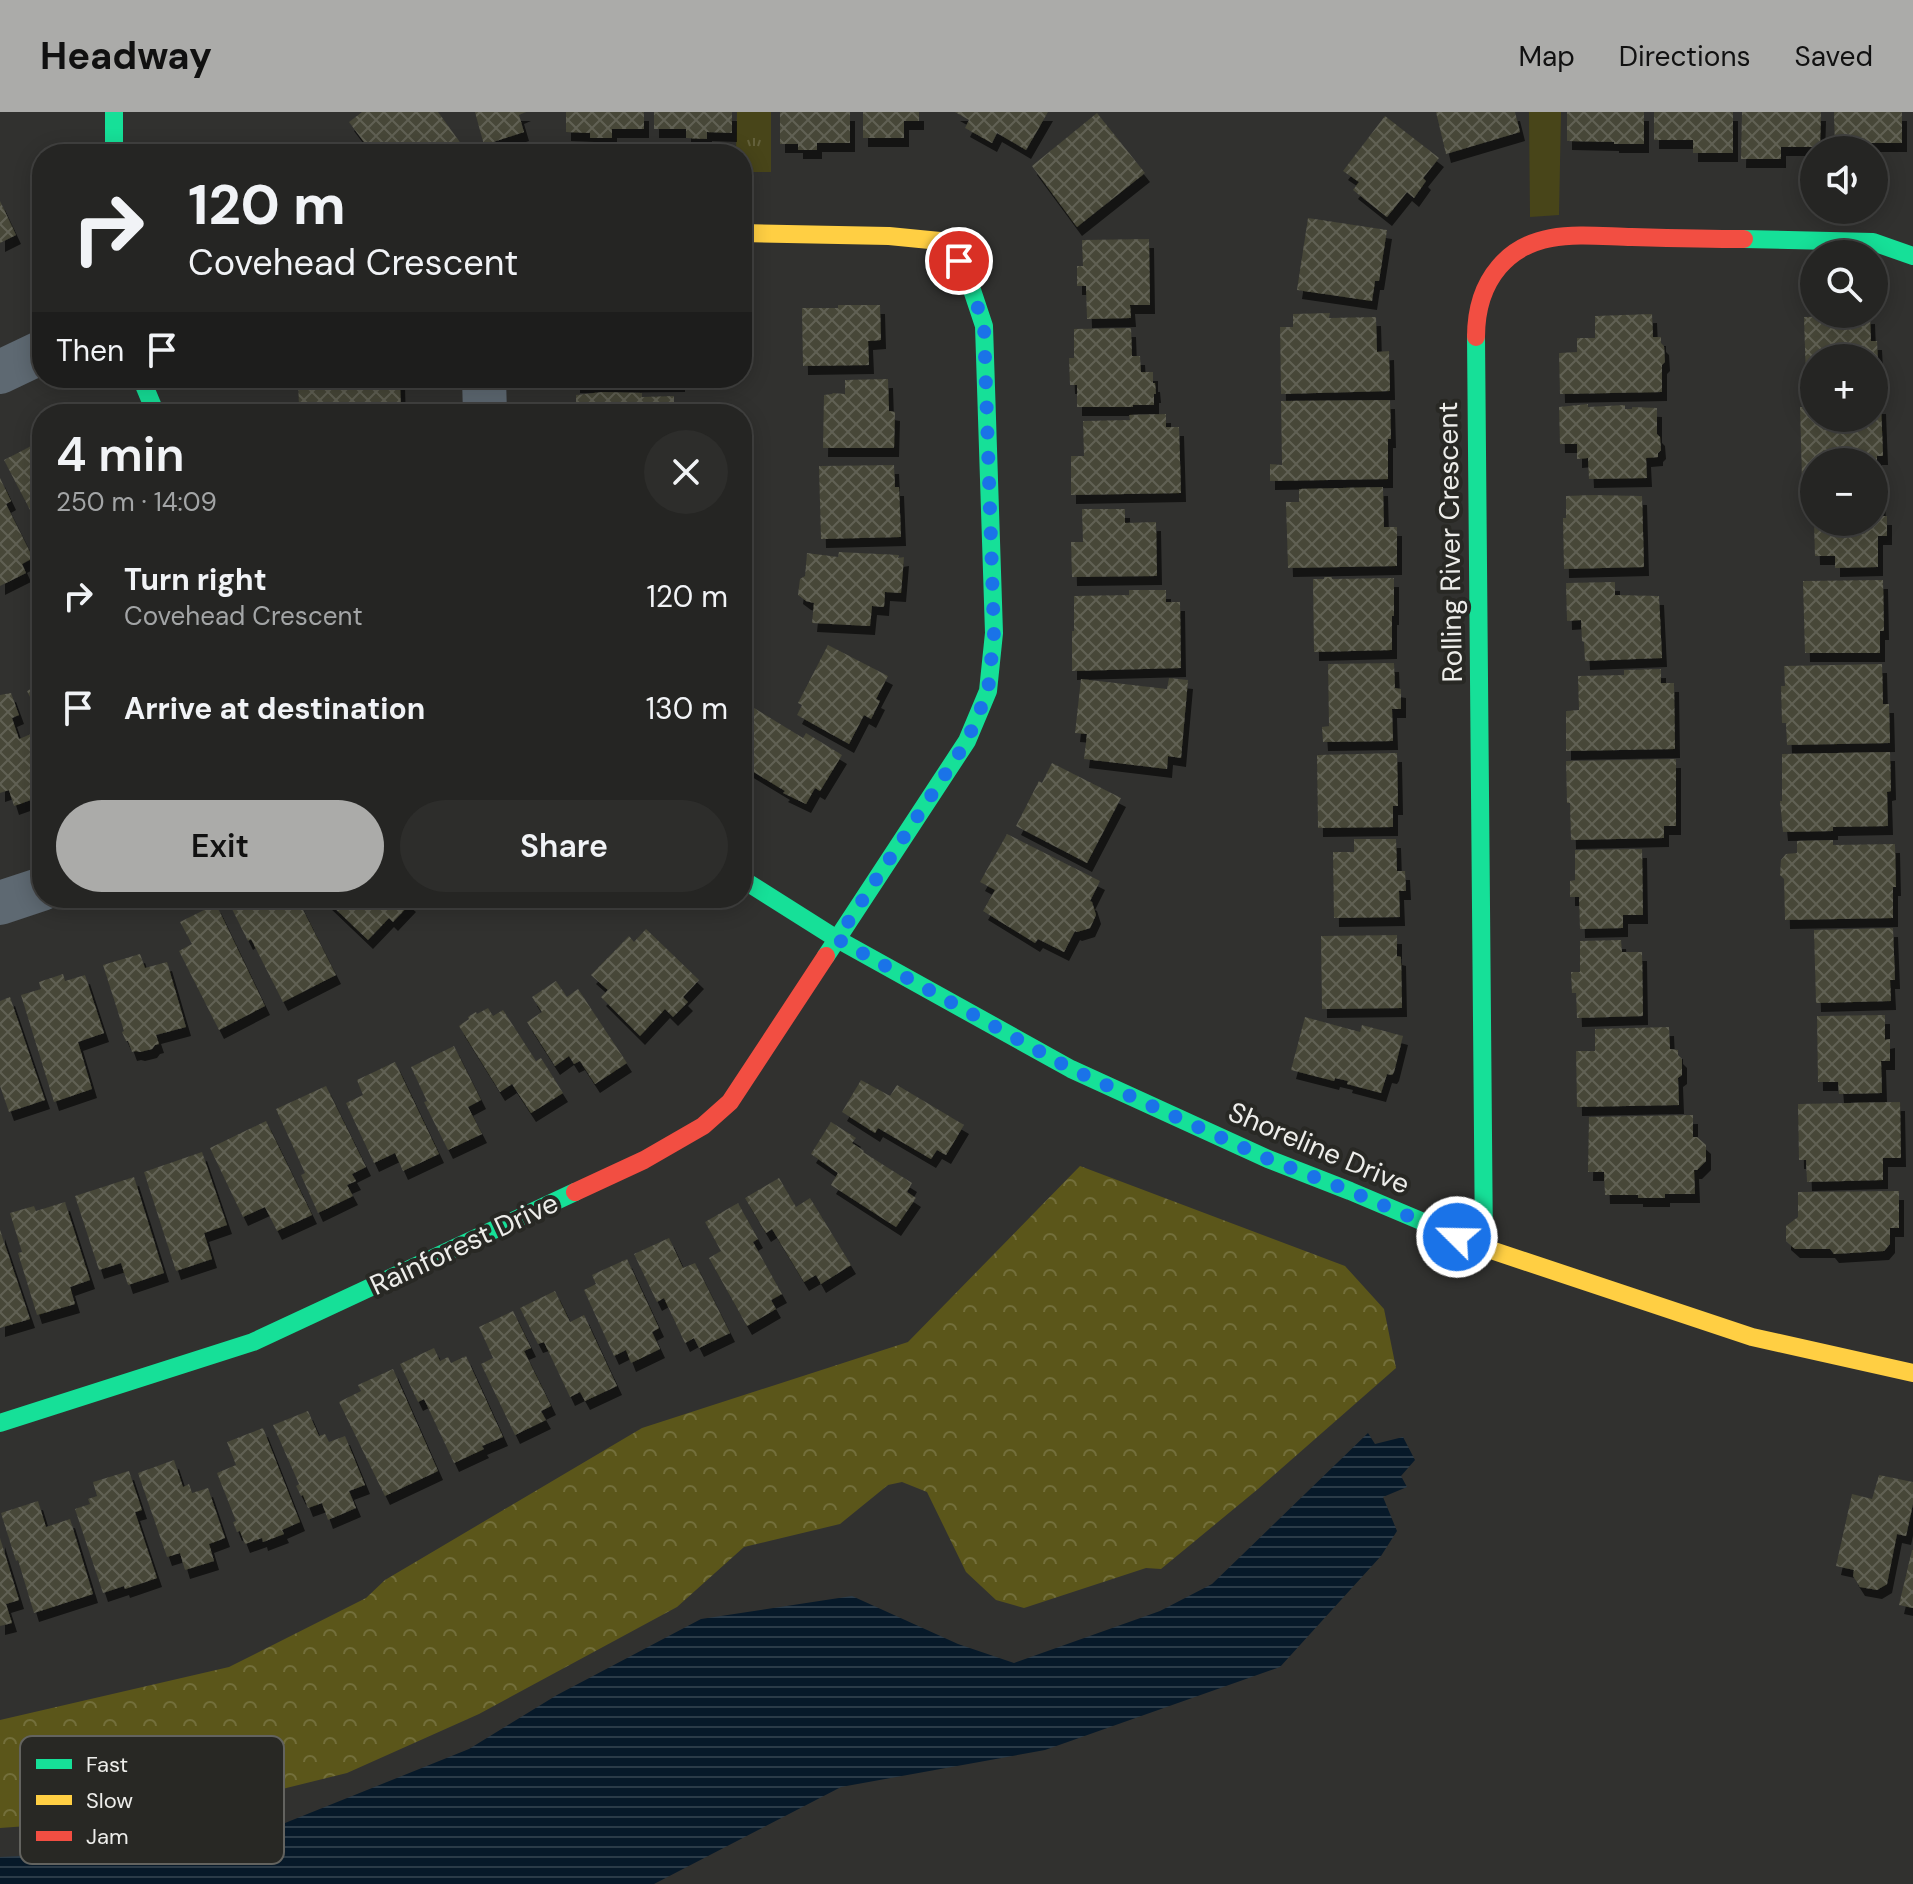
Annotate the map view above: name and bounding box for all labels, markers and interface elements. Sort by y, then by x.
text: Headway [40,31,212,81]
text: Map [1518,38,1575,75]
text: Directions [1619,38,1751,75]
text: Saved [1795,38,1873,75]
map controls [1800,136,1888,536]
button: sound [1800,136,1888,224]
text: 120 m [188,168,346,241]
icon: right [56,176,160,280]
pin [925,227,993,295]
text: Covehead Crescent [188,239,518,286]
icon: arrive [937,239,981,283]
button: search [1800,240,1888,328]
icon: arrive [140,328,184,372]
text: Then [56,331,124,370]
button: + [1800,344,1888,432]
street label: Rolling River Crescent [1429,401,1471,683]
text: 4 min [56,423,184,486]
button: close [644,430,728,514]
button: − [1800,448,1888,536]
text: 250 m · 14:09 [56,485,217,519]
text: Turn right [124,560,267,599]
icon: right [56,574,100,618]
text: 120 m [646,577,728,616]
text: Covehead Crescent [124,599,363,633]
icon: arrive [56,686,100,730]
text: Arrive at destination [124,689,425,728]
text: 130 m [646,689,728,728]
button: Exit [56,800,384,892]
button: Share [400,800,728,892]
street label: Shoreline Drive [1223,1093,1415,1203]
street label: Rainforest Drive [364,1184,564,1304]
position arrow [1415,1195,1499,1279]
legend [20,1736,284,1864]
text: Fast [86,1750,128,1779]
text: Slow [86,1786,133,1815]
text: Jam [86,1822,129,1851]

